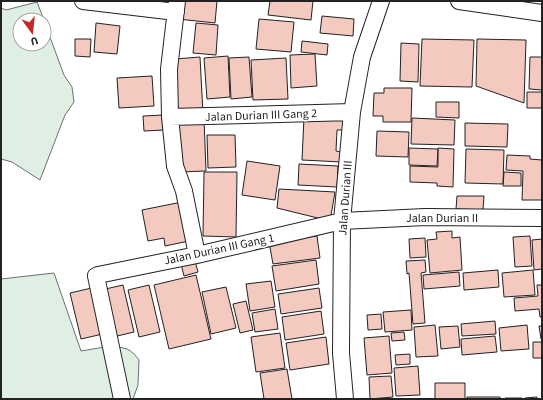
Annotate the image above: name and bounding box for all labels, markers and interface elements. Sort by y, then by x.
north arrow [12,12,52,52]
text: U [29,33,40,49]
street label: Jalan Durian III Gang 2 [205,105,317,126]
street label: Jalan Durian III [334,160,357,236]
street label: Jalan Durian II [406,210,478,227]
street label: Jalan Durian III Gang 1 [162,230,276,269]

